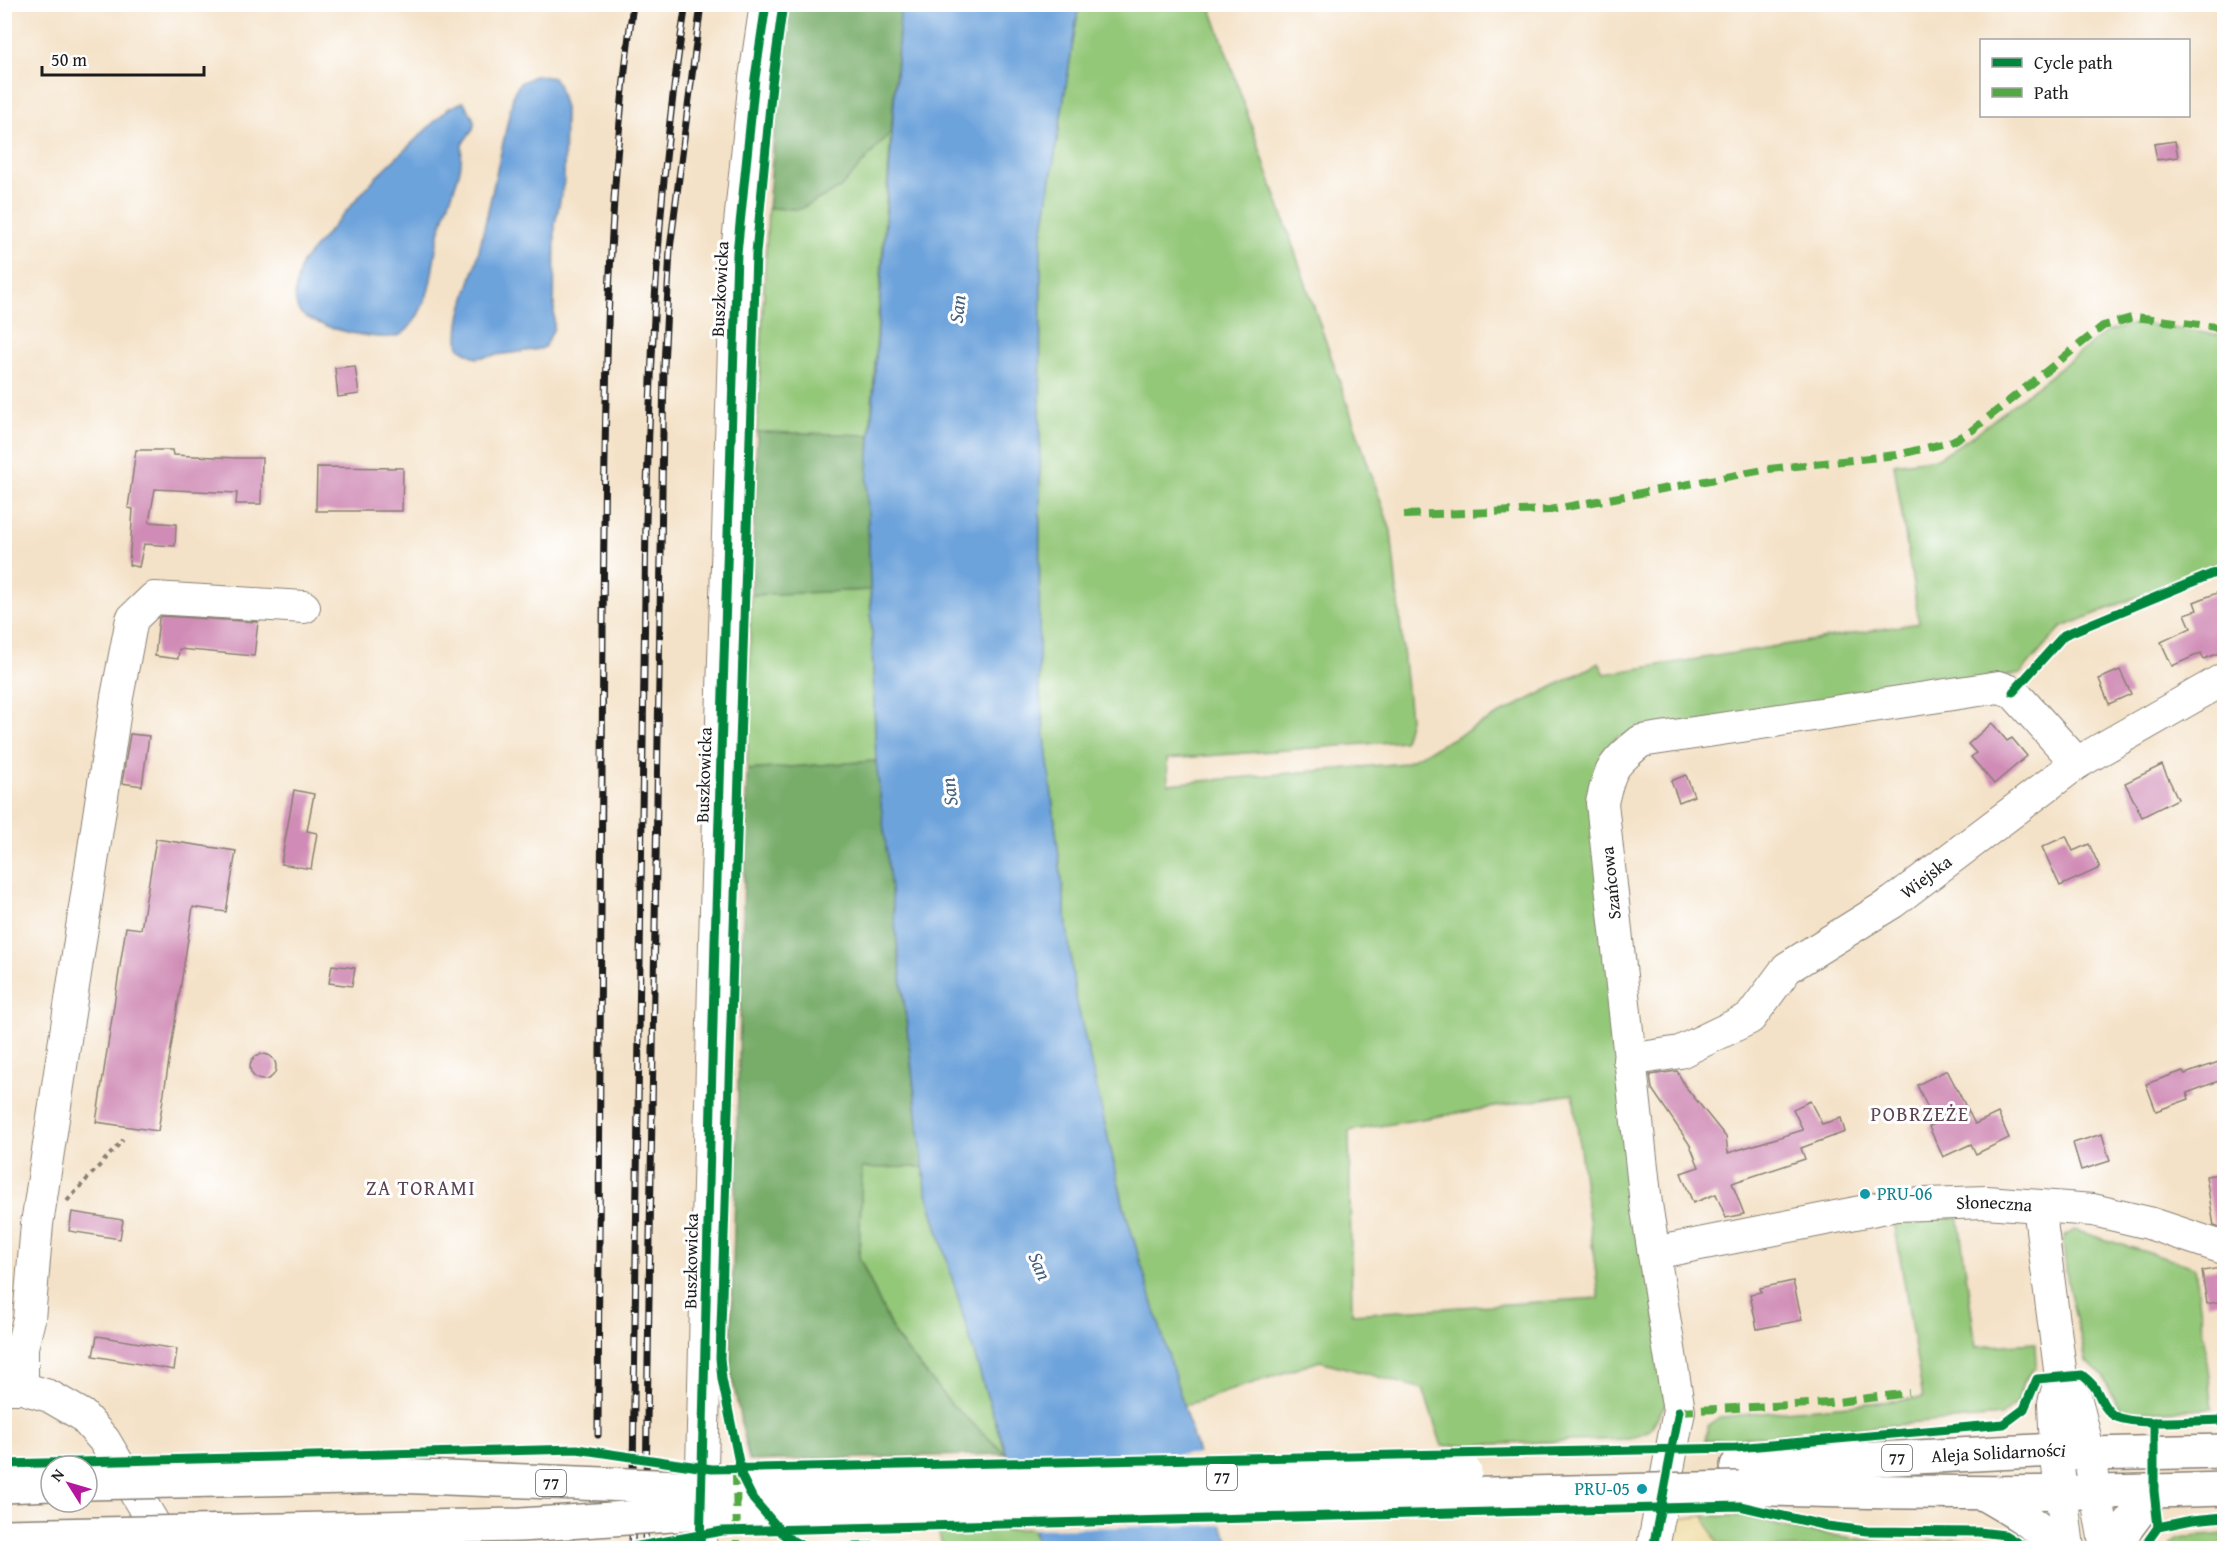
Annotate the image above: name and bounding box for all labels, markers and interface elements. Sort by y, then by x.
scale bar [42,39,204,77]
legend [1980,39,2190,117]
text: 50 m [51,46,87,73]
text: Cycle path [2034,49,2113,76]
text: Path [2034,79,2069,106]
street label: Buszkowicka [704,240,736,338]
water label: San [941,293,972,325]
street label: Buszkowicka [688,726,719,823]
water label: San [932,776,965,808]
street label: Szańcowa [1593,845,1628,921]
street label: Wiejska [1894,848,1958,905]
district label: POBRZEŻE [1870,1099,1970,1128]
district label: ZA TORAMI [366,1173,476,1202]
place label: PRU-06 [1877,1180,1932,1207]
marker: PRU-06 [1858,1187,1872,1201]
street label: Słoneczna [1956,1188,2034,1218]
street label: Buszkowicka [676,1212,705,1309]
water label: San [1022,1247,1059,1285]
street label: Aleja Solidarności [1931,1436,2068,1469]
road number: 77 [1882,1445,1912,1471]
north arrow [39,1454,99,1514]
text: N [44,1463,70,1486]
road number: 77 [1207,1464,1237,1490]
road number: 77 [536,1470,566,1496]
place label: PRU-05 [1575,1475,1630,1502]
marker: PRU-05 [1635,1482,1649,1496]

